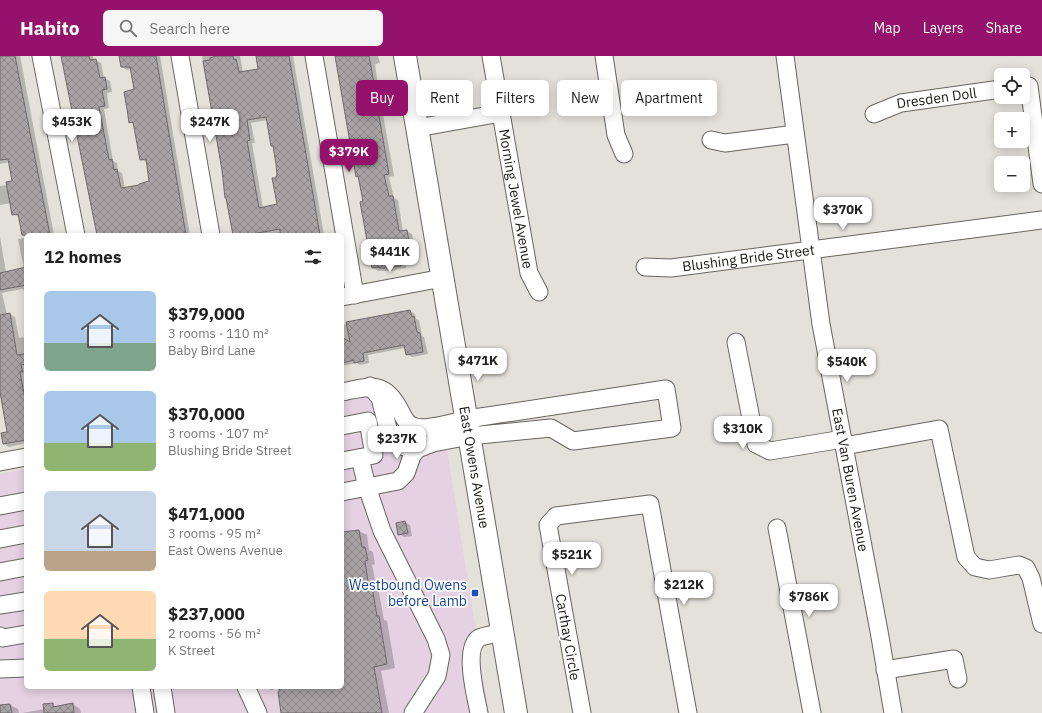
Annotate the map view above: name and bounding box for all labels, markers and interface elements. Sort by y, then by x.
search box [103,10,383,46]
text: Habito [20,16,79,40]
icon: search [117,17,139,39]
text: Search here [149,19,230,38]
text: Map [874,19,901,37]
text: Layers [923,19,964,37]
text: Share [986,19,1022,37]
map controls [994,68,1030,192]
button: locate [994,68,1030,104]
chip: Buy [356,80,408,116]
chip: Rent [416,80,473,116]
chip: Filters [481,80,549,116]
chip: New [557,80,613,116]
chip: Apartment [621,80,717,116]
street label: Dresden Doll [895,83,978,113]
pin: $453K [44,109,100,143]
pin: $247K [182,109,238,143]
button: + [994,112,1030,148]
text: $453K [52,113,92,130]
text: $247K [190,113,230,130]
street label: Morning Jewel Avenue [495,128,537,270]
pin: $379K [321,139,377,173]
text: $379K [329,143,369,160]
button: − [994,156,1030,192]
pin: $370K [815,197,871,231]
text: $370K [823,201,863,218]
pin: $441K [362,239,418,273]
street label: Blushing Bride Street [681,241,816,275]
text: $441K [370,243,410,260]
text: 12 homes [44,246,121,268]
icon: filters [302,246,324,268]
text: $379,000 [168,303,245,325]
icon: home [76,307,124,355]
text: 3 rooms · 110 m² [168,325,269,342]
text: Baby Bird Lane [168,342,255,359]
pin: $471K [450,348,506,382]
pin: $540K [819,349,875,383]
text: $471K [458,352,498,369]
text: $540K [827,353,867,370]
text: $370,000 [168,403,245,425]
street label: East Owens Avenue [455,405,494,530]
icon: home [76,407,124,455]
street label: East Van Buren Avenue [828,407,873,553]
pin: $310K [715,416,771,450]
text: $310K [723,420,763,437]
text: 3 rooms · 107 m² [168,425,269,442]
pin: $237K [369,426,425,460]
text: $237K [377,430,417,447]
text: Blushing Bride Street [168,442,292,459]
text: $471,000 [168,503,245,525]
icon: home [76,507,124,555]
text: 3 rooms · 95 m² [168,525,261,542]
text: East Owens Avenue [168,542,283,559]
pin: $521K [544,542,600,576]
text: $521K [552,546,592,563]
pin: $212K [656,572,712,606]
place label: Westbound Owens before Lamb [349,576,467,610]
text: $212K [664,576,704,593]
pin: $786K [781,584,837,618]
marker: Westbound Owens before Lamb [470,588,480,598]
text: $786K [789,588,829,605]
street label: Carthay Circle [552,592,585,682]
text: $237,000 [168,603,245,625]
icon: home [76,607,124,655]
text: 2 rooms · 56 m² [168,625,261,642]
text: K Street [168,642,215,659]

